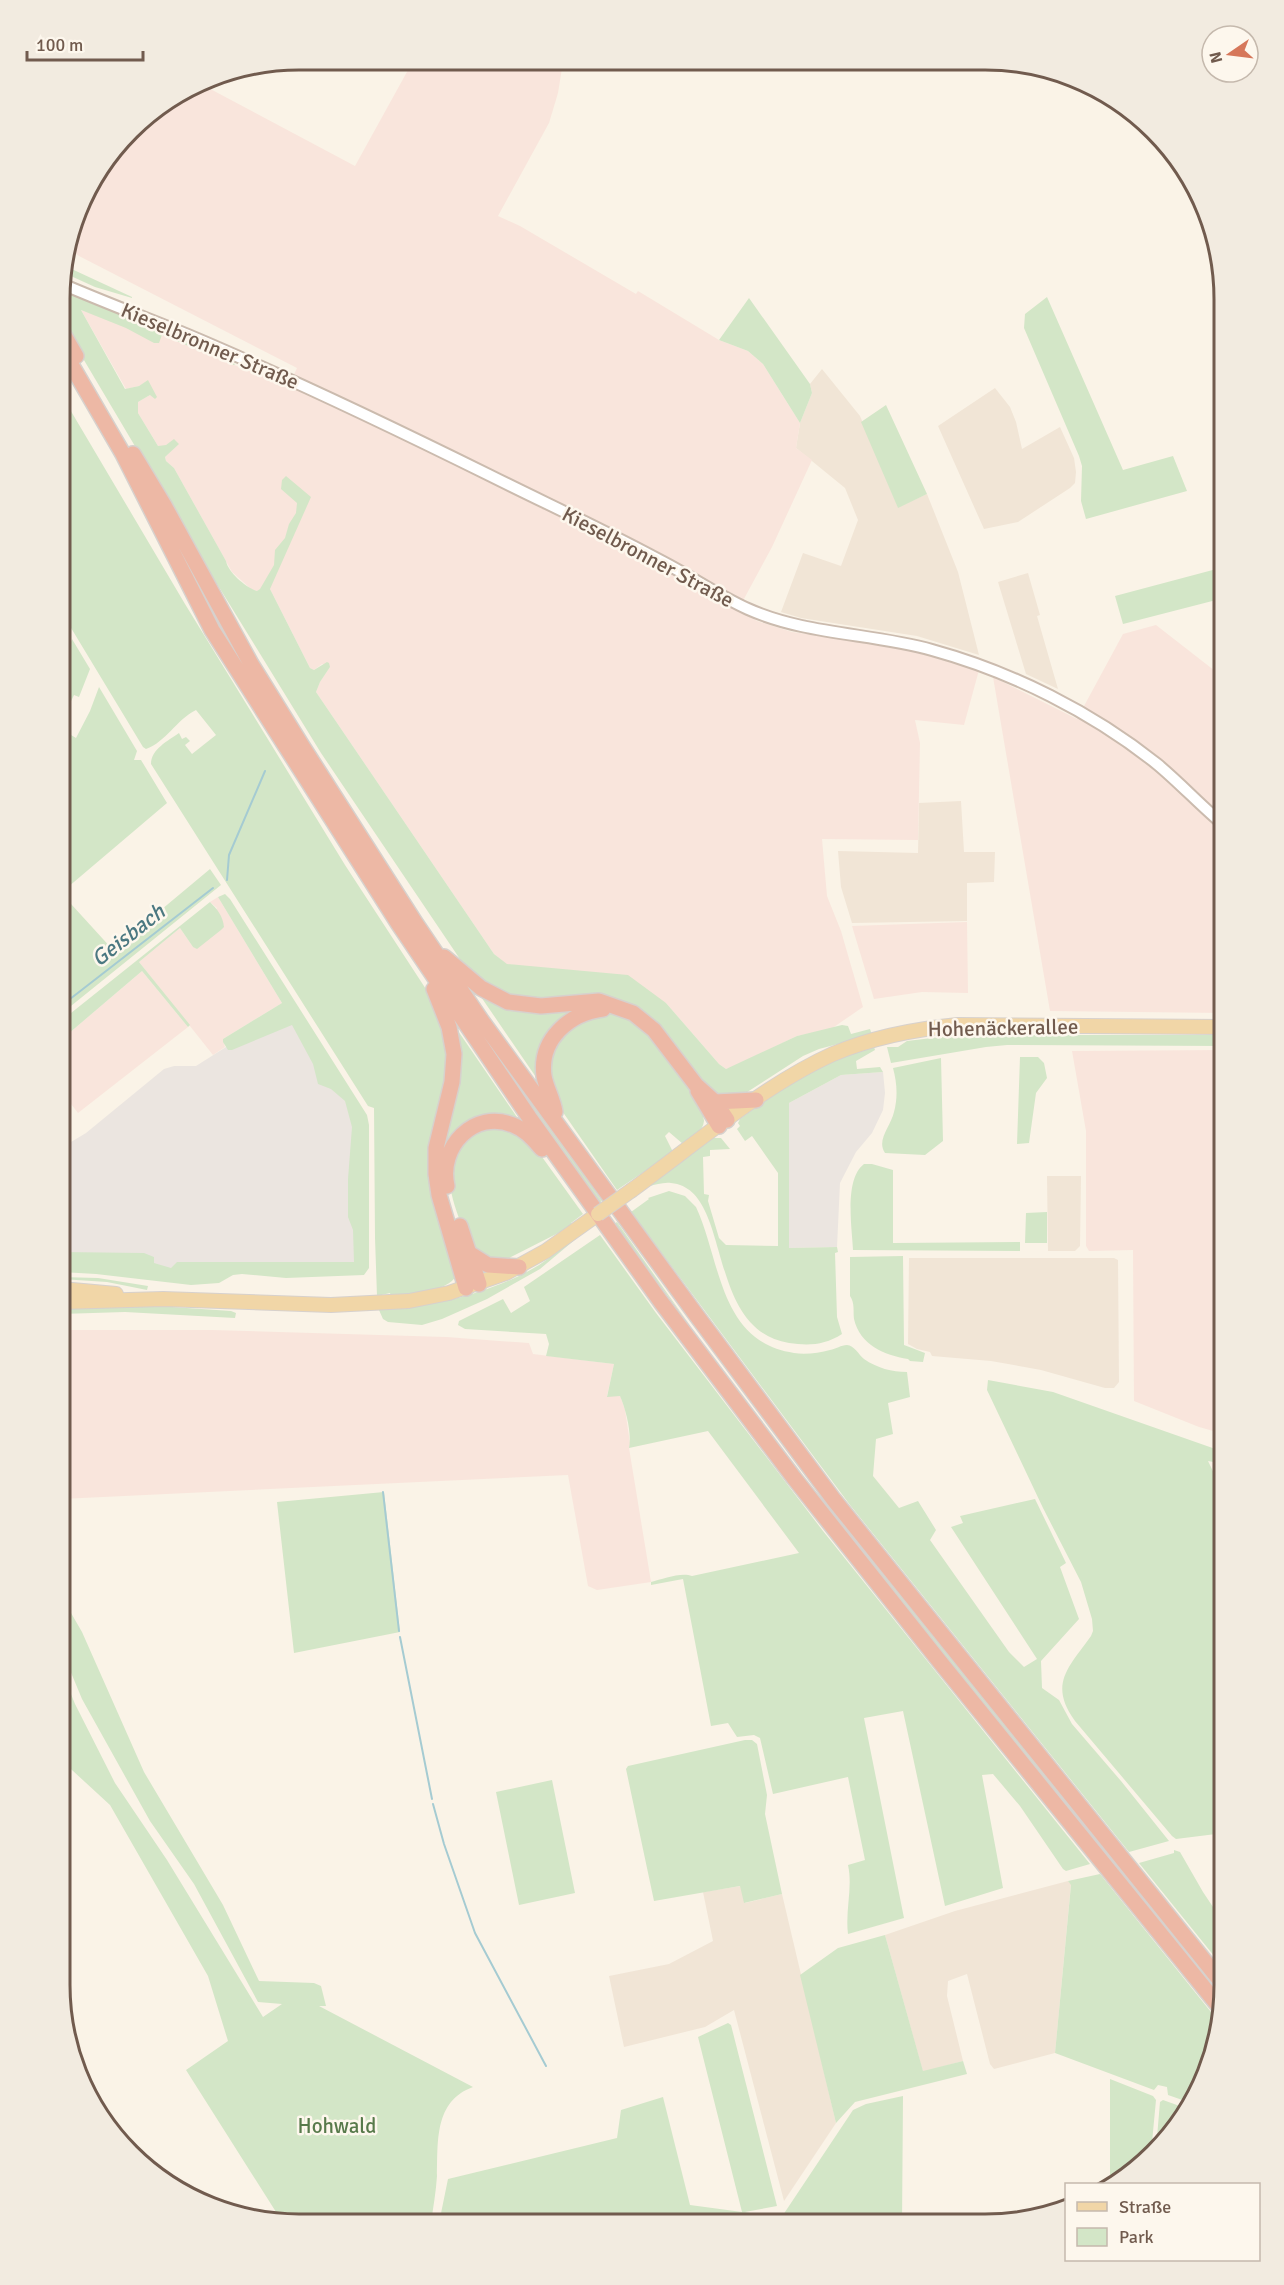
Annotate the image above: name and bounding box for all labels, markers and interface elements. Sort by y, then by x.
scale bar [27,24,142,62]
north arrow [1200,24,1260,84]
text: 100 m [36,34,83,56]
text: N [1205,50,1227,65]
street label: Kieselbronner Straße [117,297,303,395]
street label: Kieselbronner Straße [558,501,738,613]
water label: Geisbach [86,897,171,972]
street label: Hohenäckerallee [927,1014,1079,1042]
park label: Hohwald [298,2113,376,2139]
legend [1065,2183,1260,2261]
text: Straße [1119,2196,1171,2218]
text: Park [1119,2226,1154,2248]

